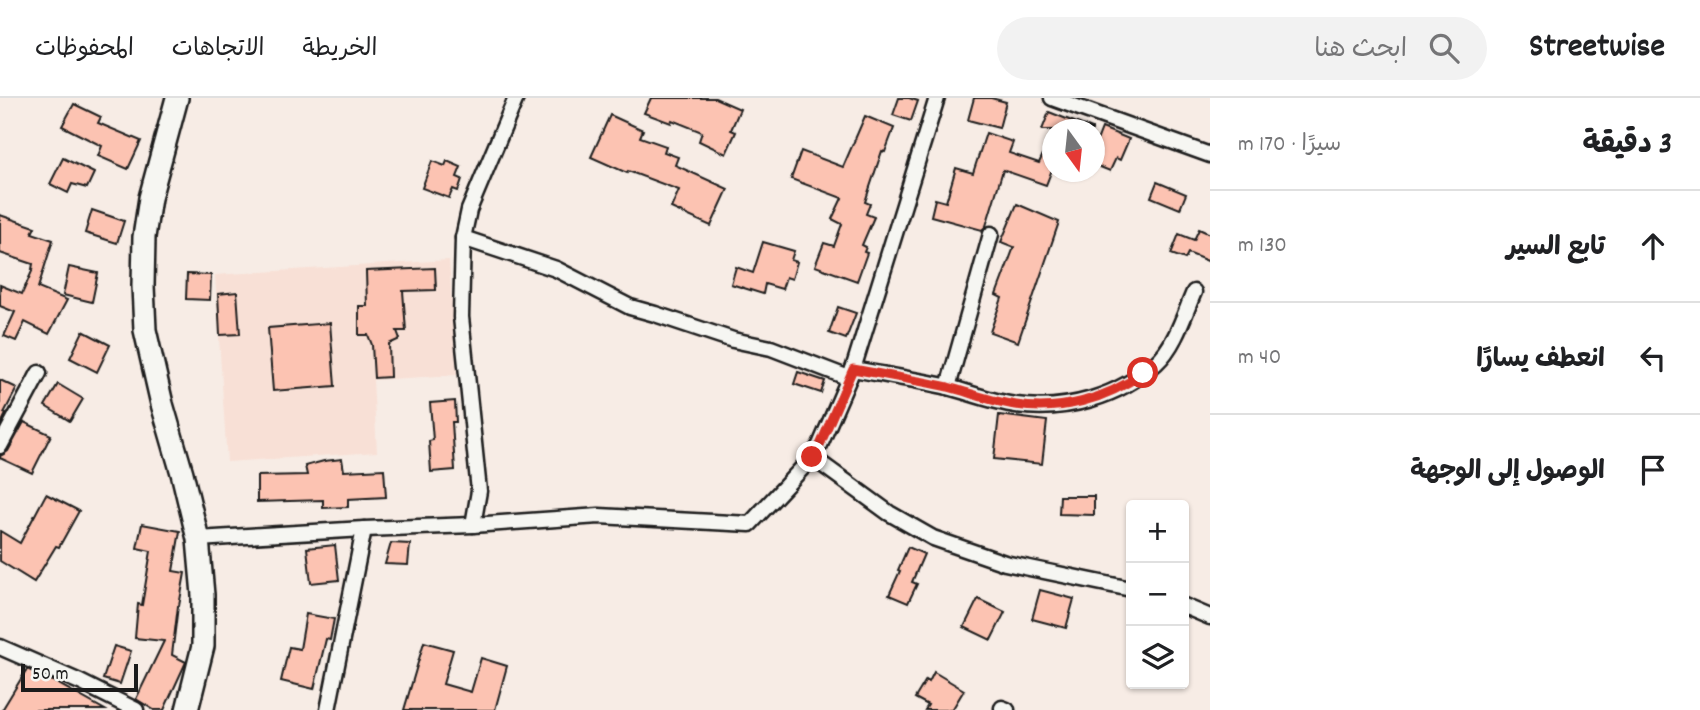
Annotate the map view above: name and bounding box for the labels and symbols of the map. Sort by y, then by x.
north arrow [1042,119,1105,182]
route start [1127,357,1158,388]
route end [796,441,827,472]
scale bar [21,661,138,693]

